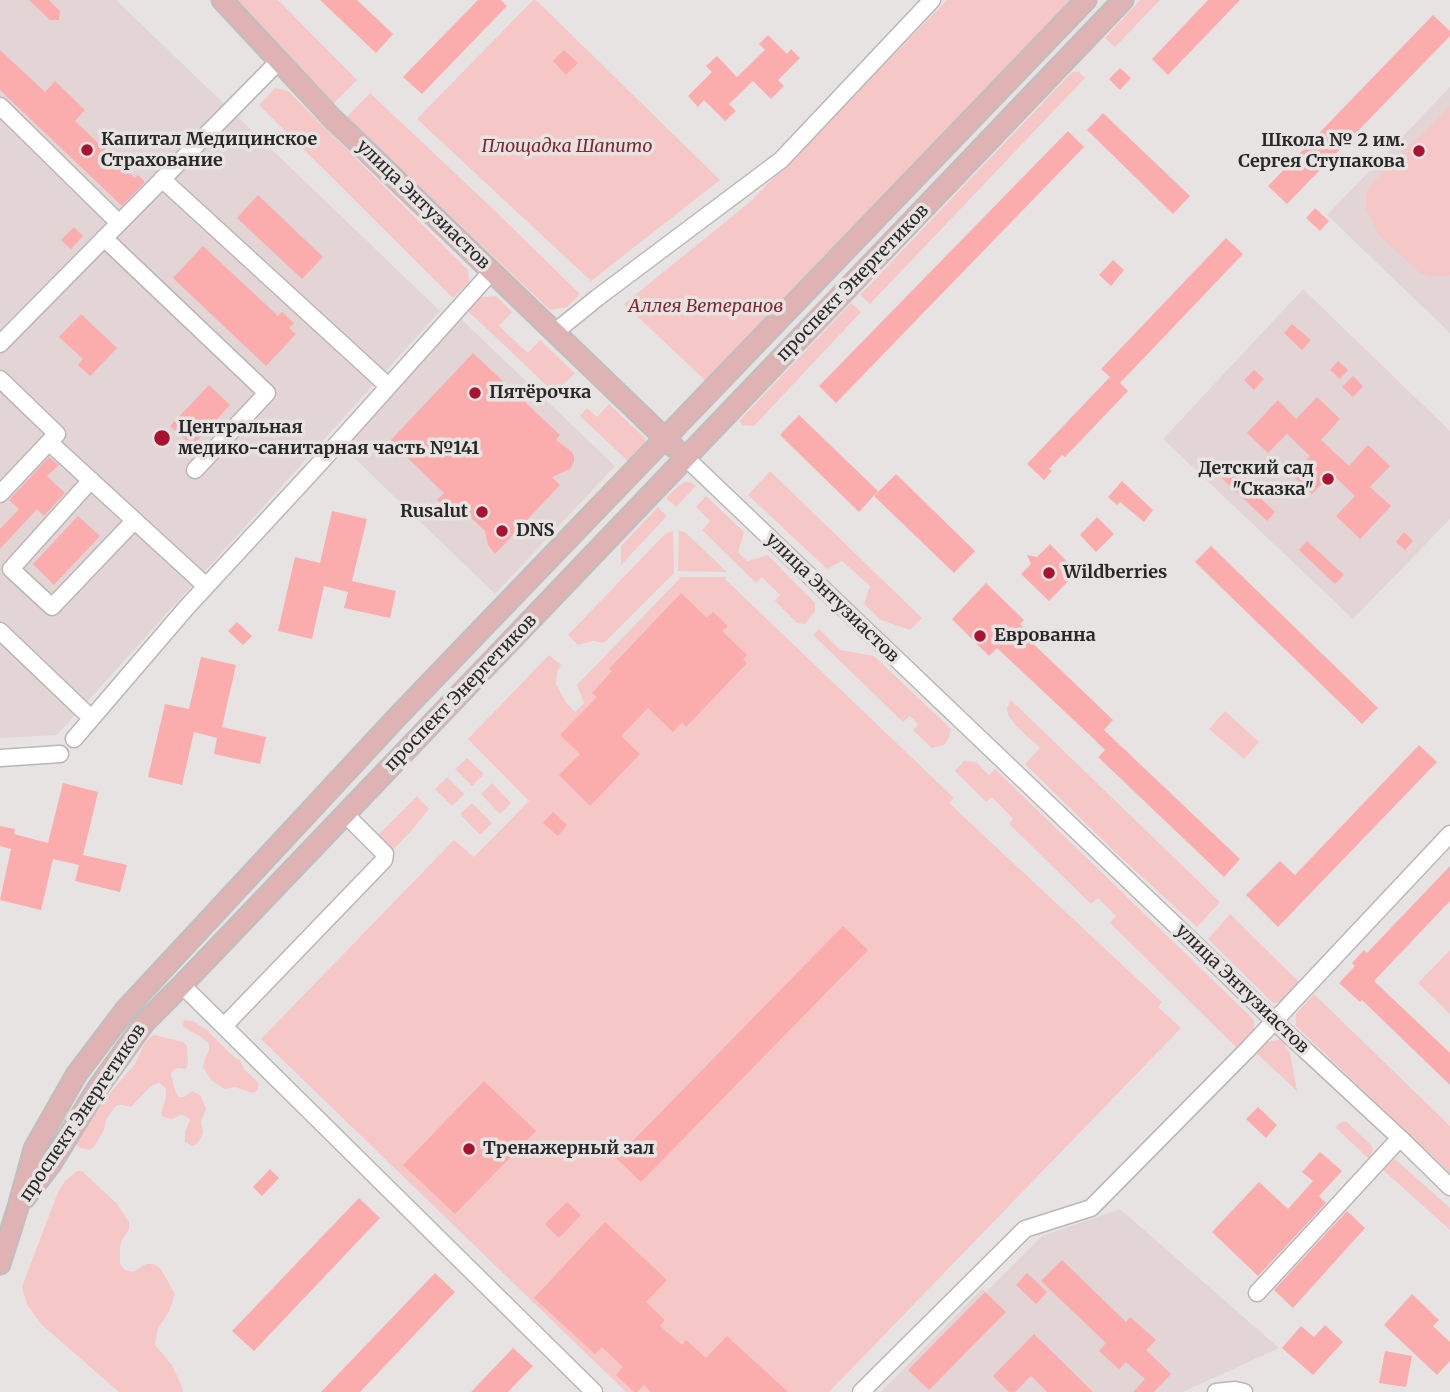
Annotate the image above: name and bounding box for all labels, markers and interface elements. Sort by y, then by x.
place label: Капитал Медицинское Страхование [101,129,317,172]
place label: Школа № 2 им. Сергея Ступакова [1238,130,1405,172]
street label: улица Энтузиастов [352,136,494,274]
park label: Площадка Шапито [482,136,652,158]
marker: Капитал Медицинское Страхование [79,142,95,158]
marker: Школа № 2 им. Сергея Ступакова [1411,143,1427,159]
street label: проспект Энергетиков [772,200,934,366]
park label: Аллея Ветеранов [629,296,783,318]
place label: Пятёрочка [489,382,591,404]
marker: Пятёрочка [467,385,483,401]
place label: Центральная медико-санитарная часть №141 [178,417,479,460]
marker: Центральная медико-санитарная часть №141 [152,428,172,448]
place label: Детский сад "Сказка" [1199,458,1314,500]
marker: Детский сад "Сказка" [1320,471,1336,487]
place label: Rusalut [400,501,468,523]
marker: Rusalut [474,504,490,520]
place label: DNS [516,520,554,542]
marker: DNS [494,523,510,539]
street label: улица Энтузиастов [761,529,903,667]
place label: Wildberries [1063,562,1167,584]
marker: Wildberries [1041,565,1057,581]
street label: проспект Энергетиков [380,610,542,776]
place label: Еврованна [994,625,1096,647]
marker: Еврованна [972,628,988,644]
street label: улица Энтузиастов [1171,920,1313,1058]
street label: проспект Энергетиков [15,1020,151,1206]
place label: Тренажерный зал [483,1138,655,1160]
marker: Тренажерный зал [461,1141,477,1157]

